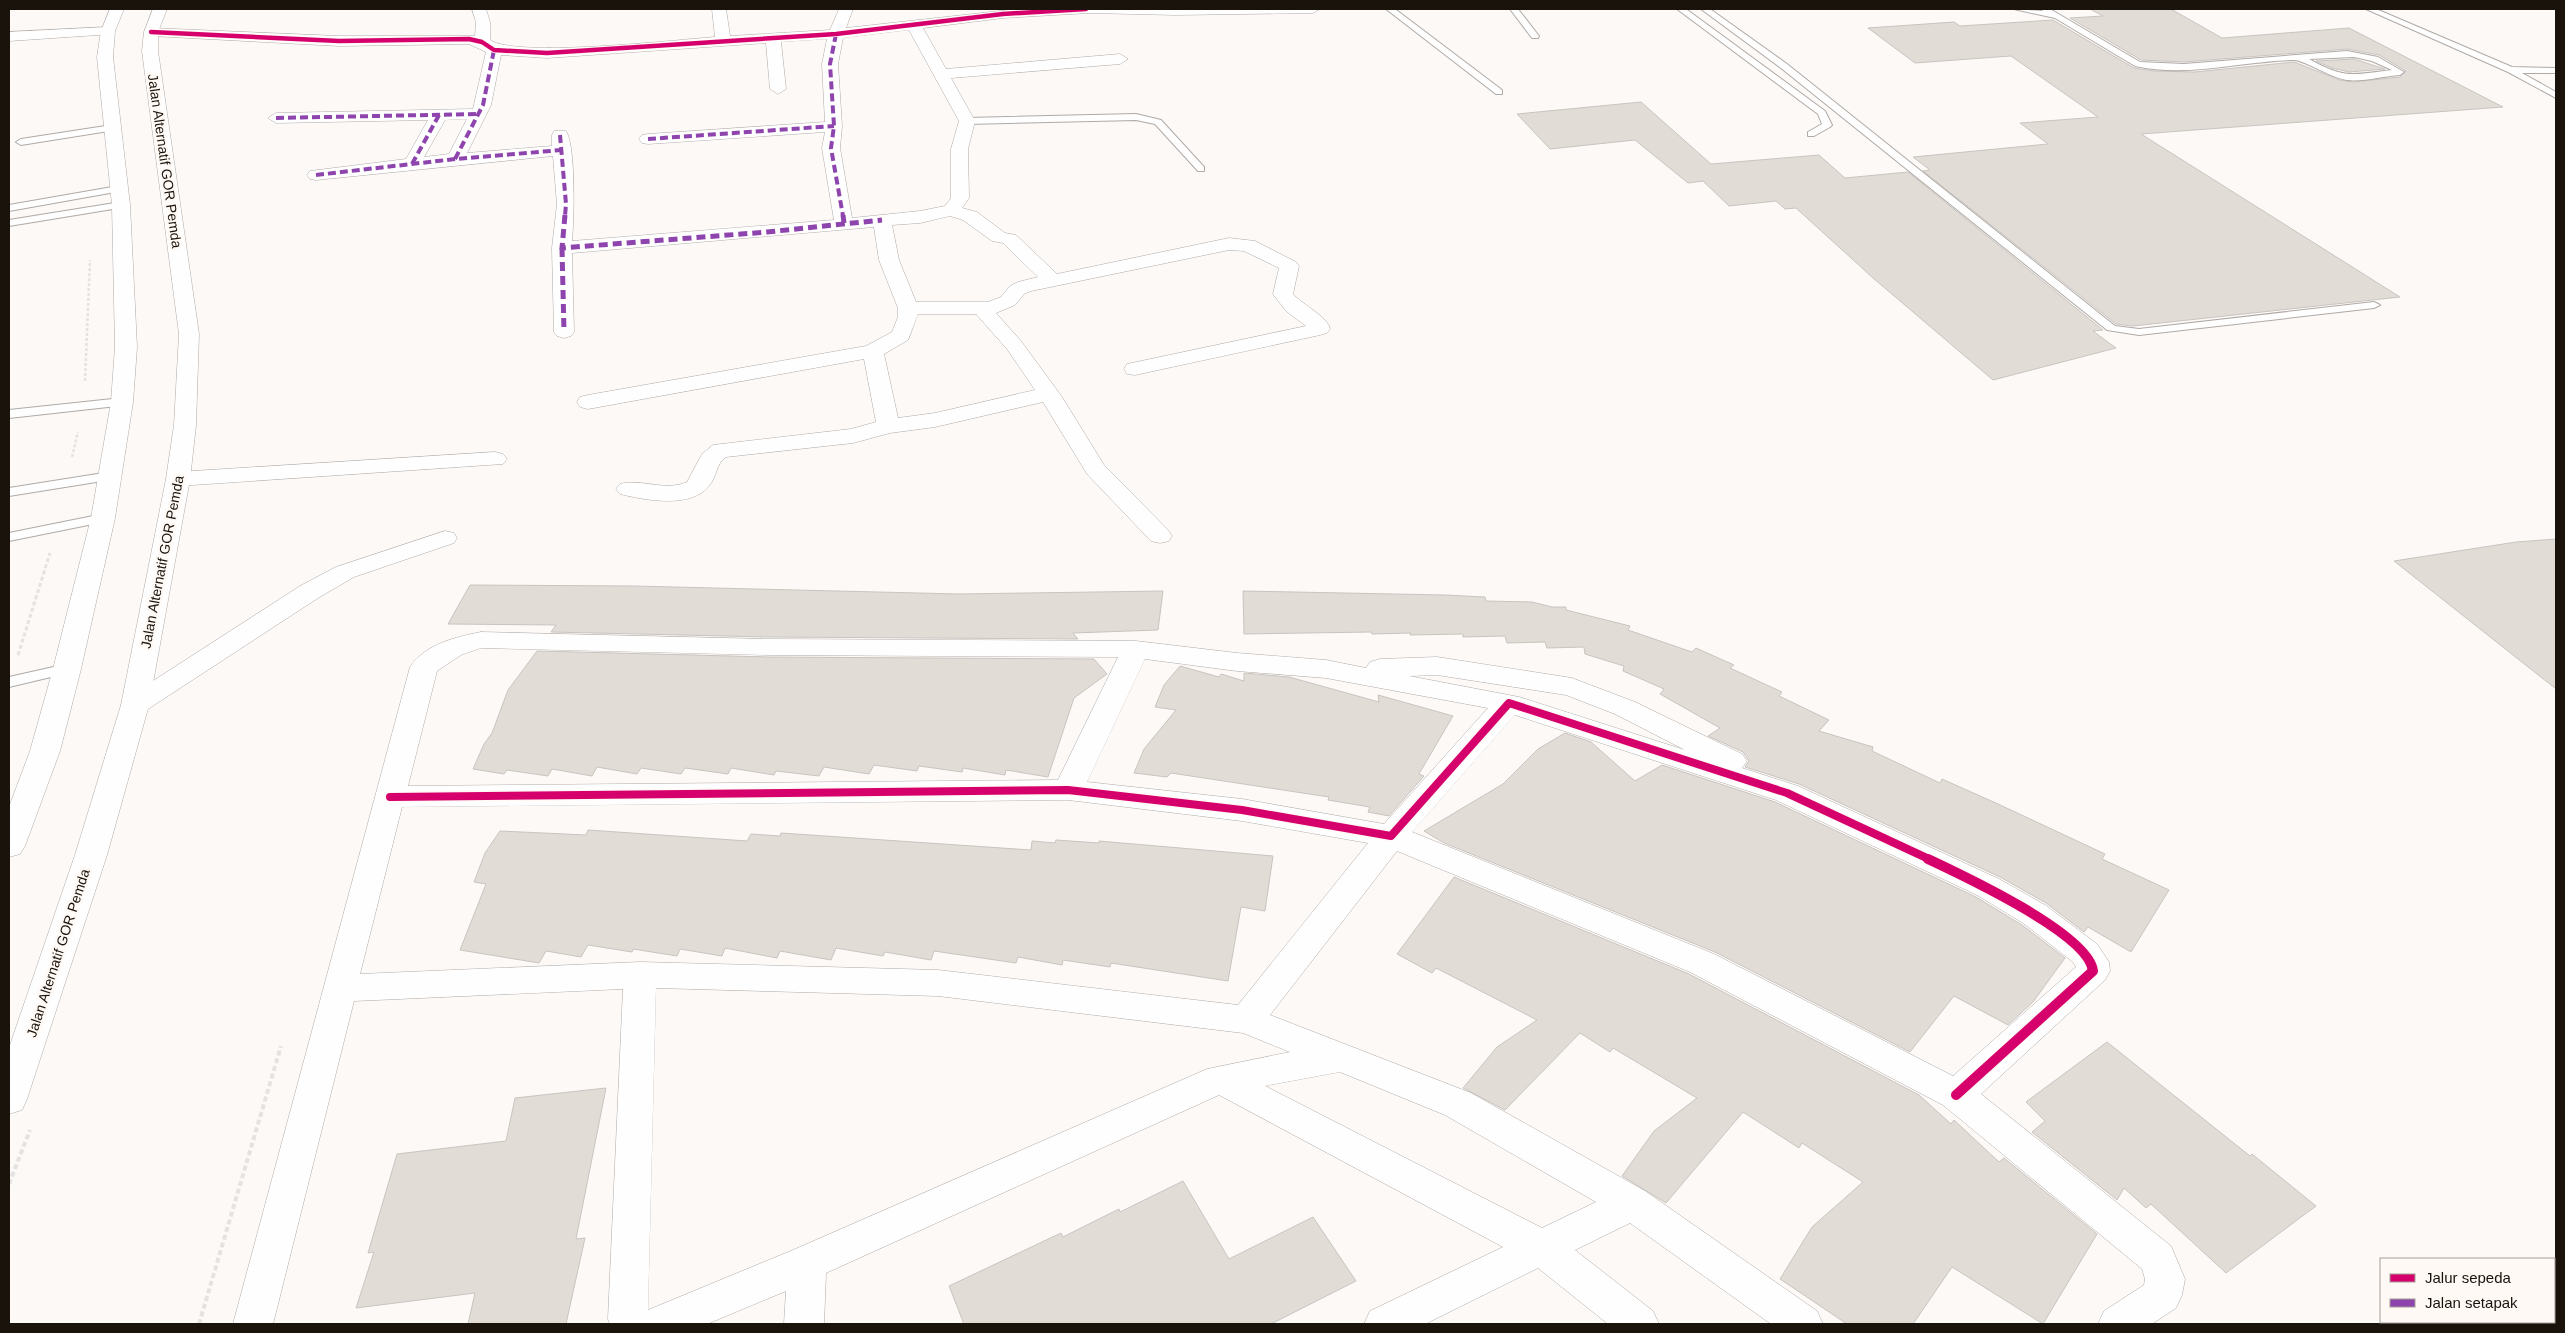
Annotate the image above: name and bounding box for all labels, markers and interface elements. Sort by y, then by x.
street label: Jalan Alternatif GOR Pemda [145,73,185,249]
street label: Jalan Alternatif GOR Pemda [137,474,187,650]
street label: Jalan Alternatif GOR Pemda [23,867,93,1039]
legend [2380,1258,2555,1323]
text: Jalur sepeda [2425,1269,2512,1286]
text: Jalan setapak [2425,1294,2518,1311]

